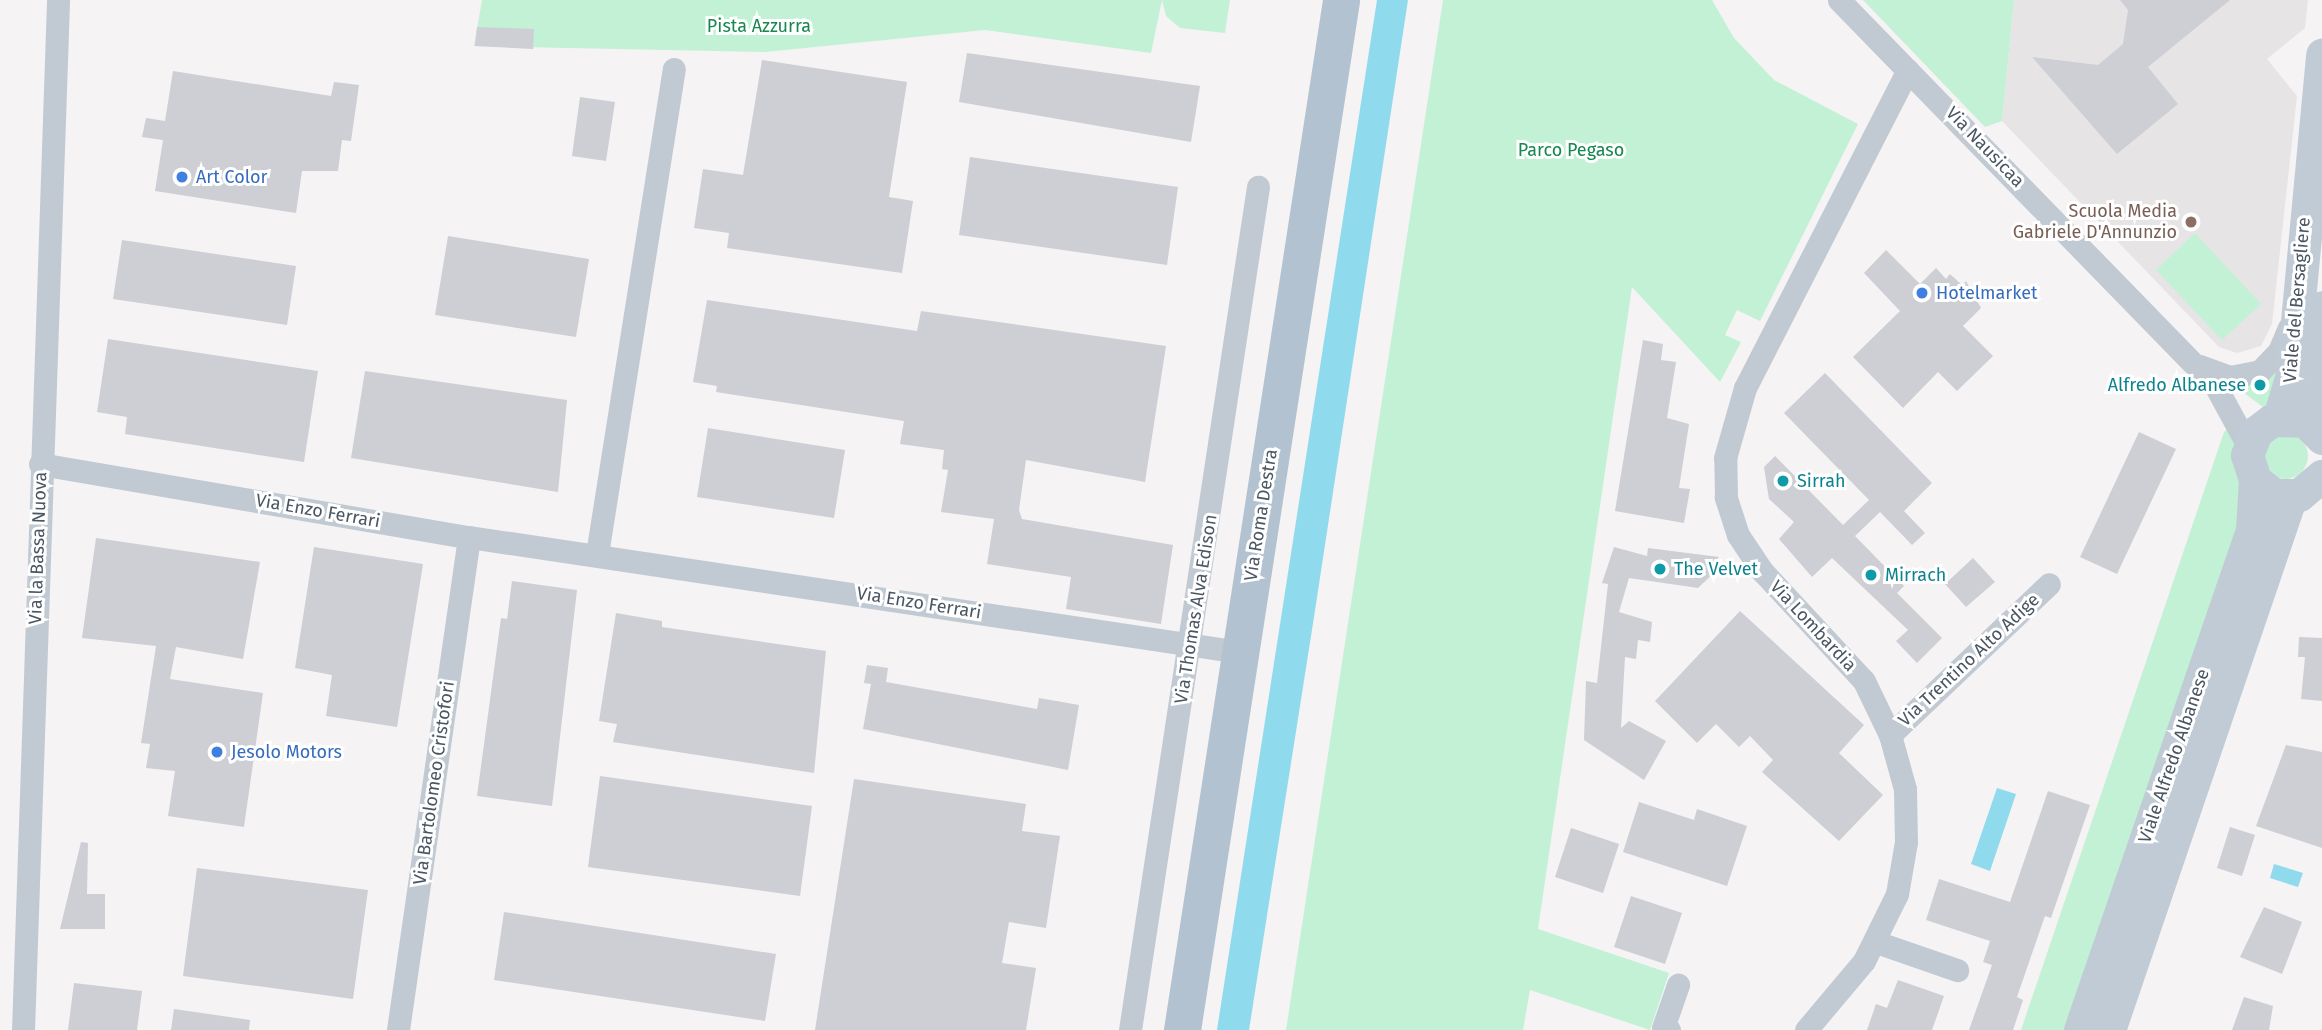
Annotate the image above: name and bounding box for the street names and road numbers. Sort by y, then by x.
street label: Via Nausicaa [1941,102,2029,192]
street label: Viale del Bersagliere [2279,216,2315,384]
street label: Via Roma Destra [1240,448,1282,582]
street label: Via la Bassa Nuova [25,471,51,625]
street label: Via Enzo Ferrari [254,489,382,533]
street label: Via Thomas Alva Edison [1170,513,1222,705]
street label: Via Lombardia [1765,576,1861,676]
street label: Via Enzo Ferrari [855,582,983,624]
street label: Via Trentino Alto Adige [1894,589,2044,731]
street label: Viale Alfredo Albanese [2134,666,2214,846]
street label: Via Bartolomeo Cristofori [409,680,459,886]

